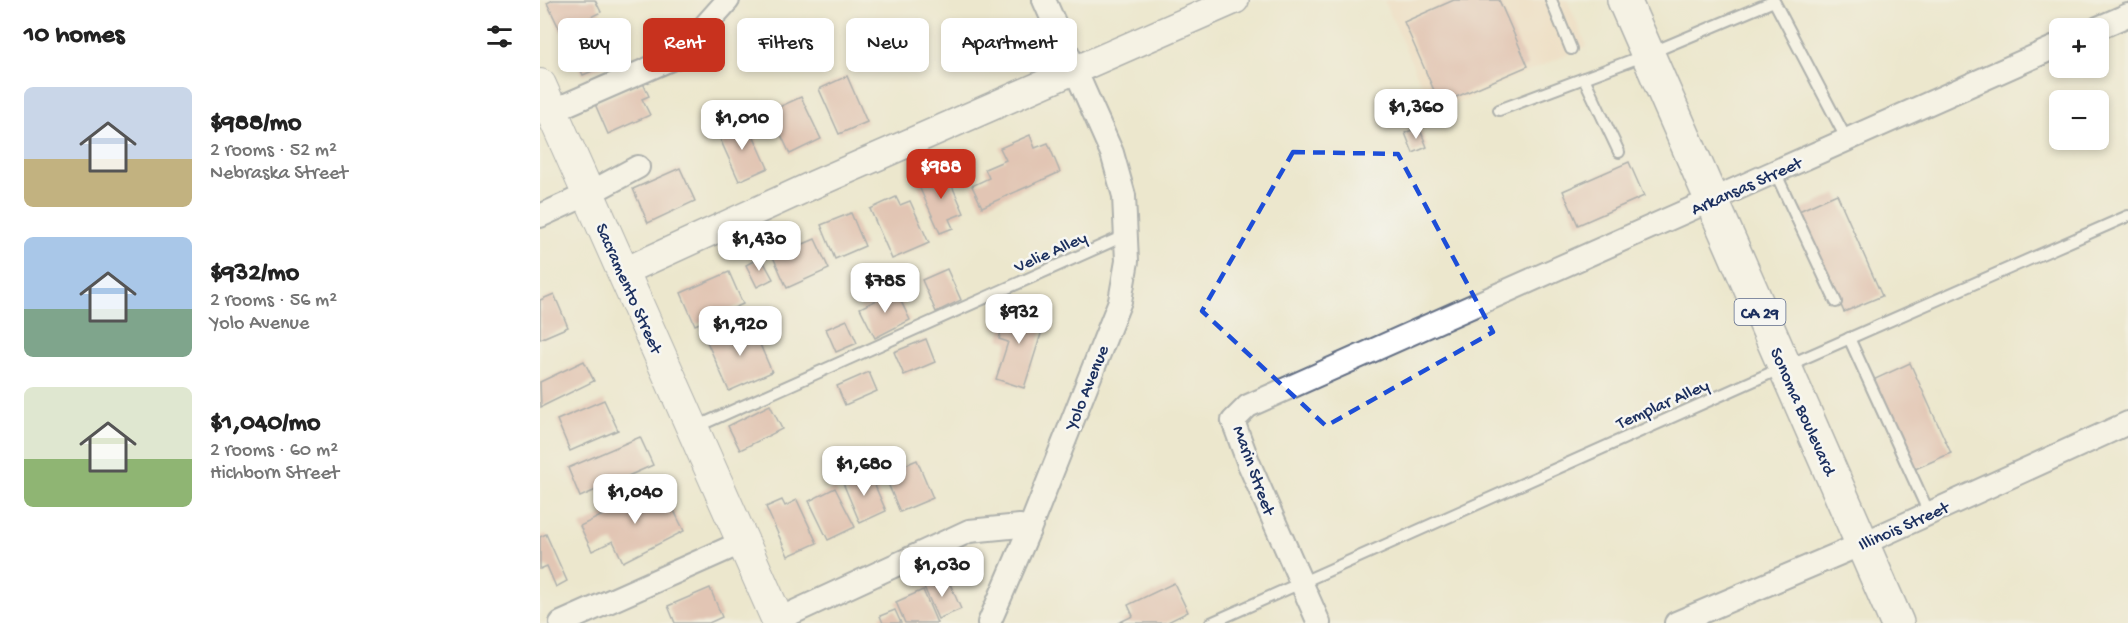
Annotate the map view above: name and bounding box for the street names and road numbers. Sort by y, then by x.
street label: Arkansas Street [1688,153,1807,221]
street label: Sacramento Street [590,221,667,359]
street label: Velie Alley [1010,228,1091,279]
road number: CA 29 [1734,299,1786,325]
street label: Yolo Avenue [1061,342,1115,435]
street label: Sonoma Boulevard [1764,345,1840,481]
street label: Templar Alley [1613,375,1713,435]
street label: Marin Street [1227,423,1279,520]
street label: Illinois Street [1856,497,1954,557]

